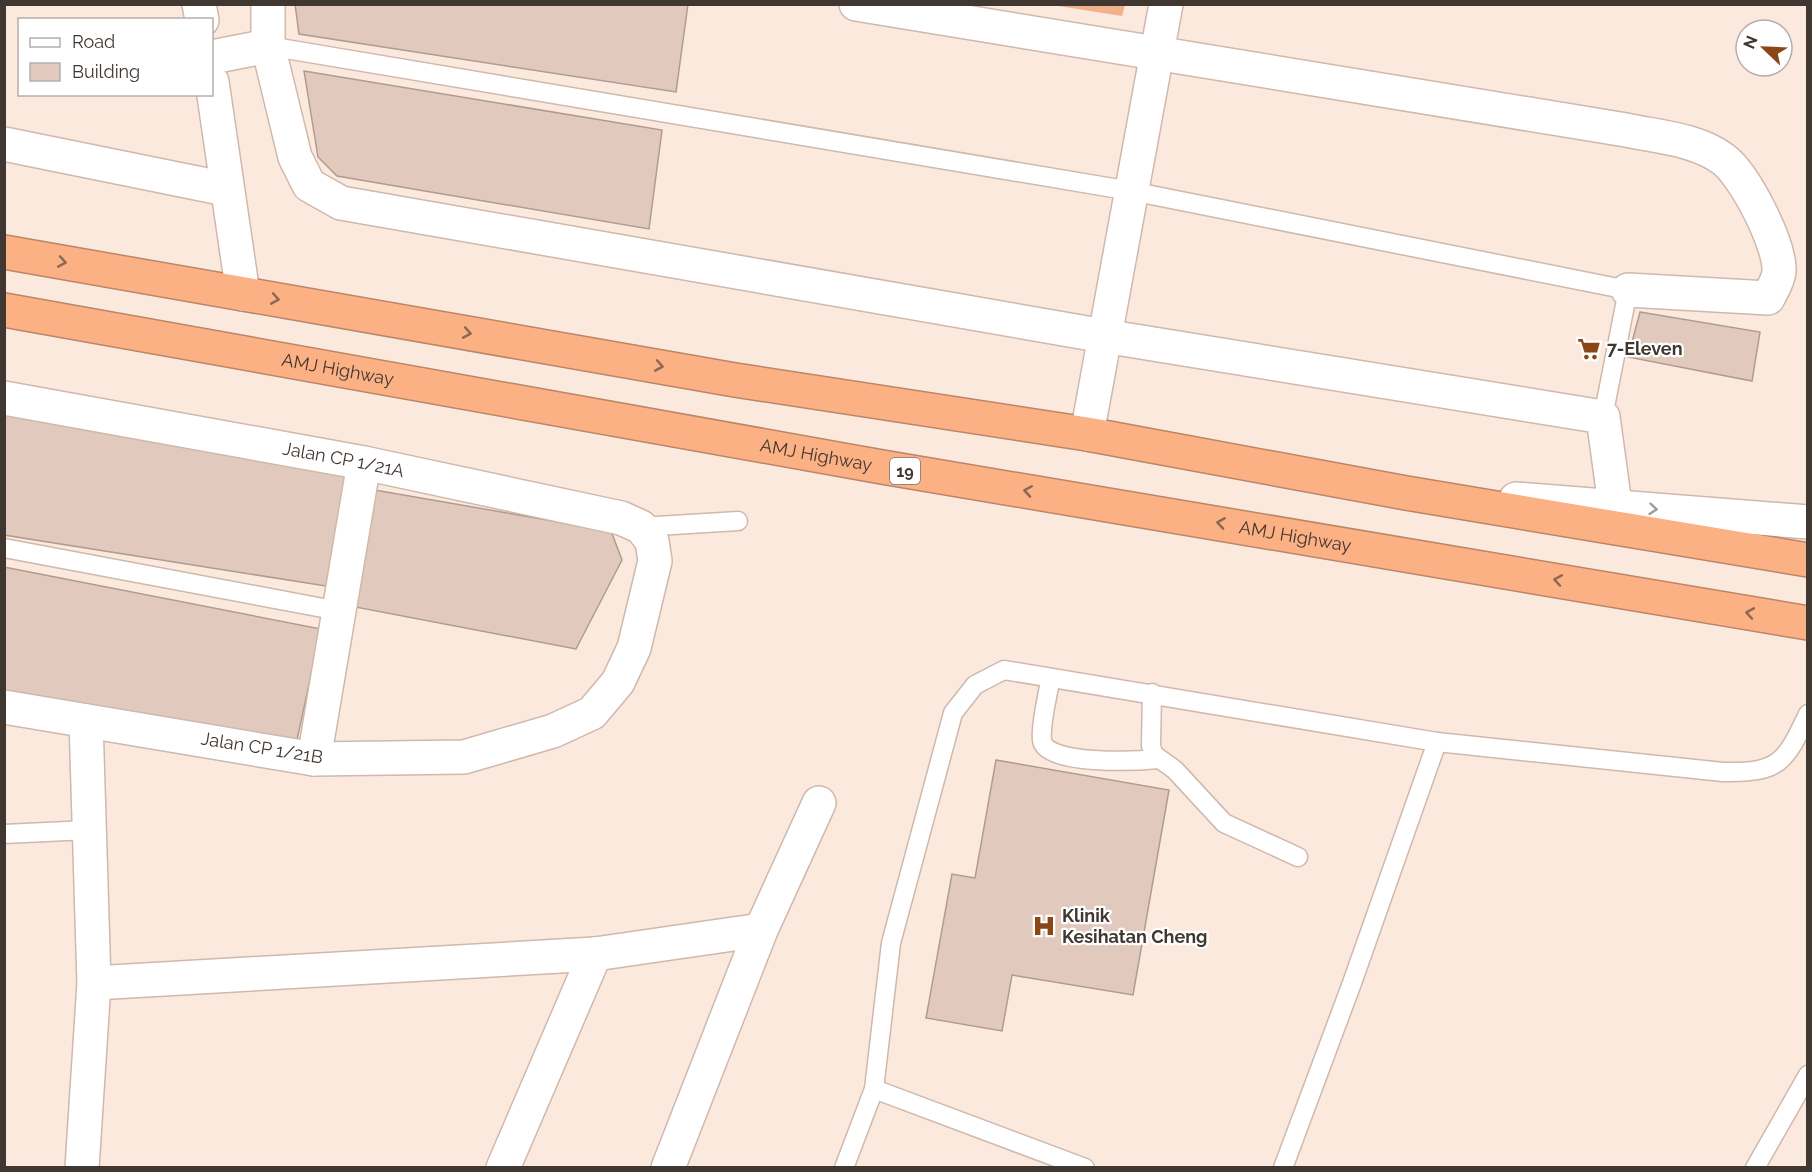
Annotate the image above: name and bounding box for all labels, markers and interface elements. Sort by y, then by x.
legend [18,18,213,96]
north arrow [1734,18,1794,78]
text: Road [72,31,115,52]
text: N [1740,33,1762,52]
text: Building [72,61,140,82]
one-way arrow [57,255,67,268]
one-way arrow [270,293,279,305]
one-way arrow [462,326,472,339]
supermarket icon: 7-Eleven [1576,336,1602,362]
place label: 7-Eleven [1607,338,1683,359]
street label: AMJ Highway [280,349,396,390]
one-way arrow [654,360,664,372]
street label: AMJ Highway [758,434,874,475]
street label: Jalan CP 1/21A [281,438,406,481]
road number: 19 [890,458,920,484]
one-way arrow [1023,485,1033,498]
one-way arrow [1649,502,1658,515]
street label: AMJ Highway [1238,516,1353,556]
one-way arrow [1216,517,1225,529]
one-way arrow [1553,574,1563,587]
one-way arrow [1745,607,1755,620]
street label: Jalan CP 1/21B [200,728,324,767]
place label: Klinik Kesihatan Cheng [1062,905,1208,947]
hospital icon: Klinik Kesihatan Cheng [1031,913,1057,939]

